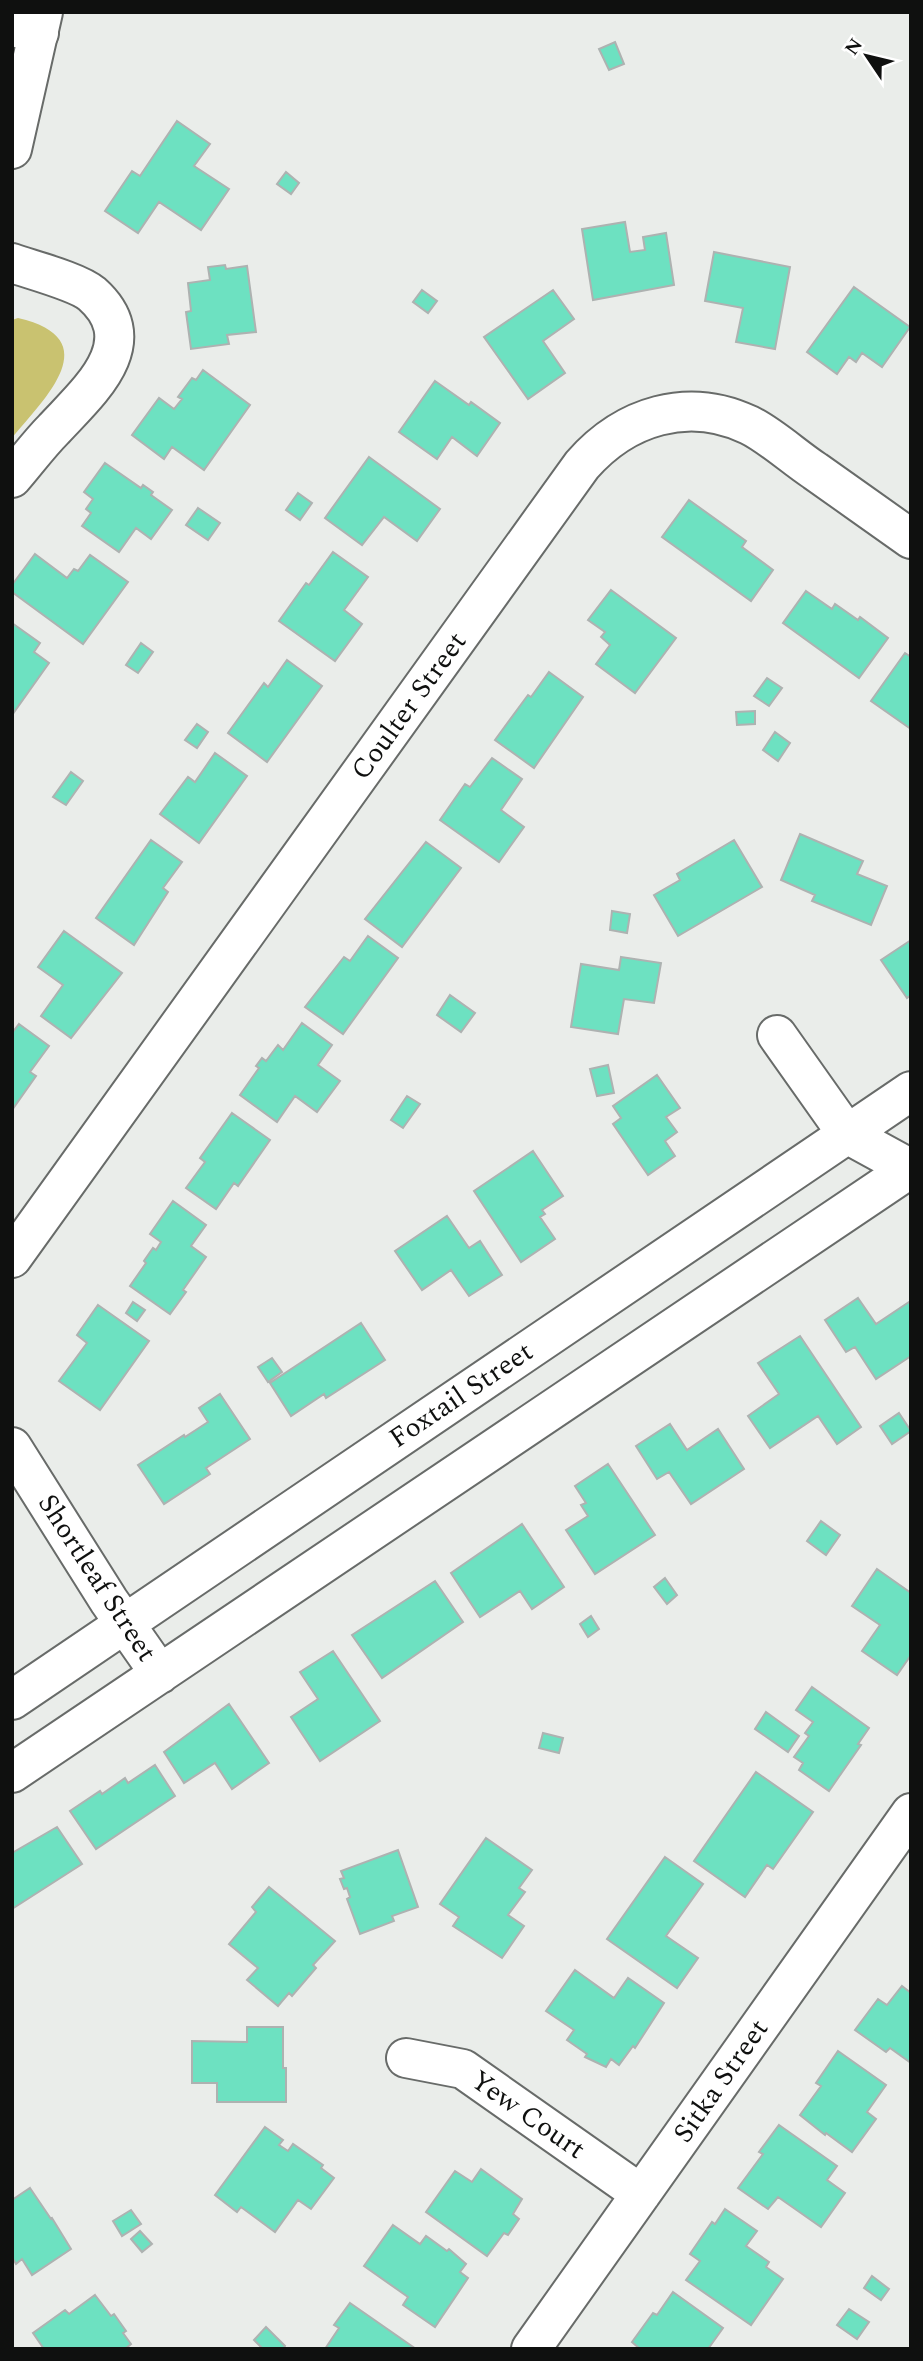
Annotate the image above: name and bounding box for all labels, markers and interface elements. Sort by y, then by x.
north arrow [832,21,902,91]
text: N [838,32,871,62]
street label: Coulter Street [340,623,478,789]
street label: Foxtail Street [380,1331,542,1459]
street label: Shortleaf Street [26,1485,168,1671]
street label: Sitka Street [662,2010,780,2152]
street label: Yew Court [462,2060,594,2171]

